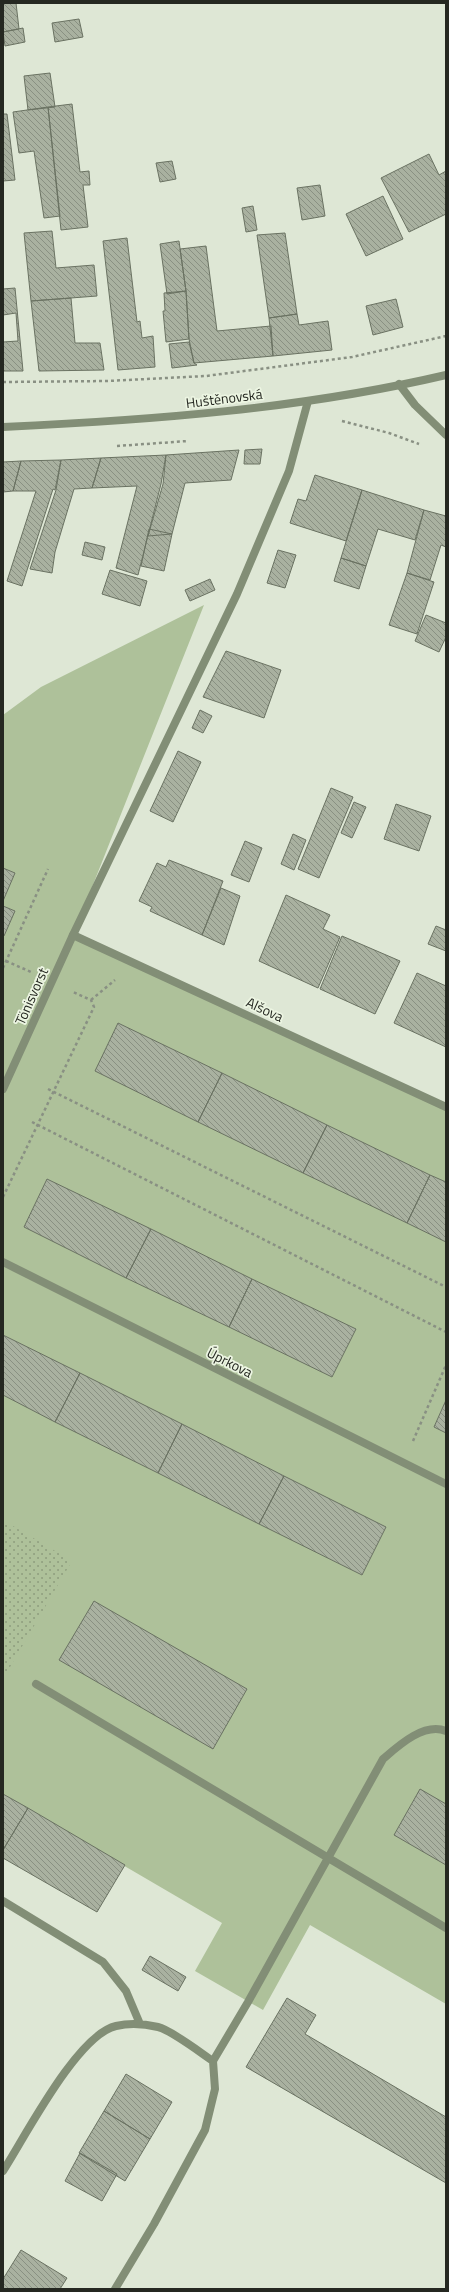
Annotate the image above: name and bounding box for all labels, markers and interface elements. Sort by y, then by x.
street label: Huštěnovská [185,383,263,413]
street label: Tönisvorst [9,964,53,1028]
street label: Alšova [243,991,287,1027]
street label: Úprkova [204,1342,256,1382]

